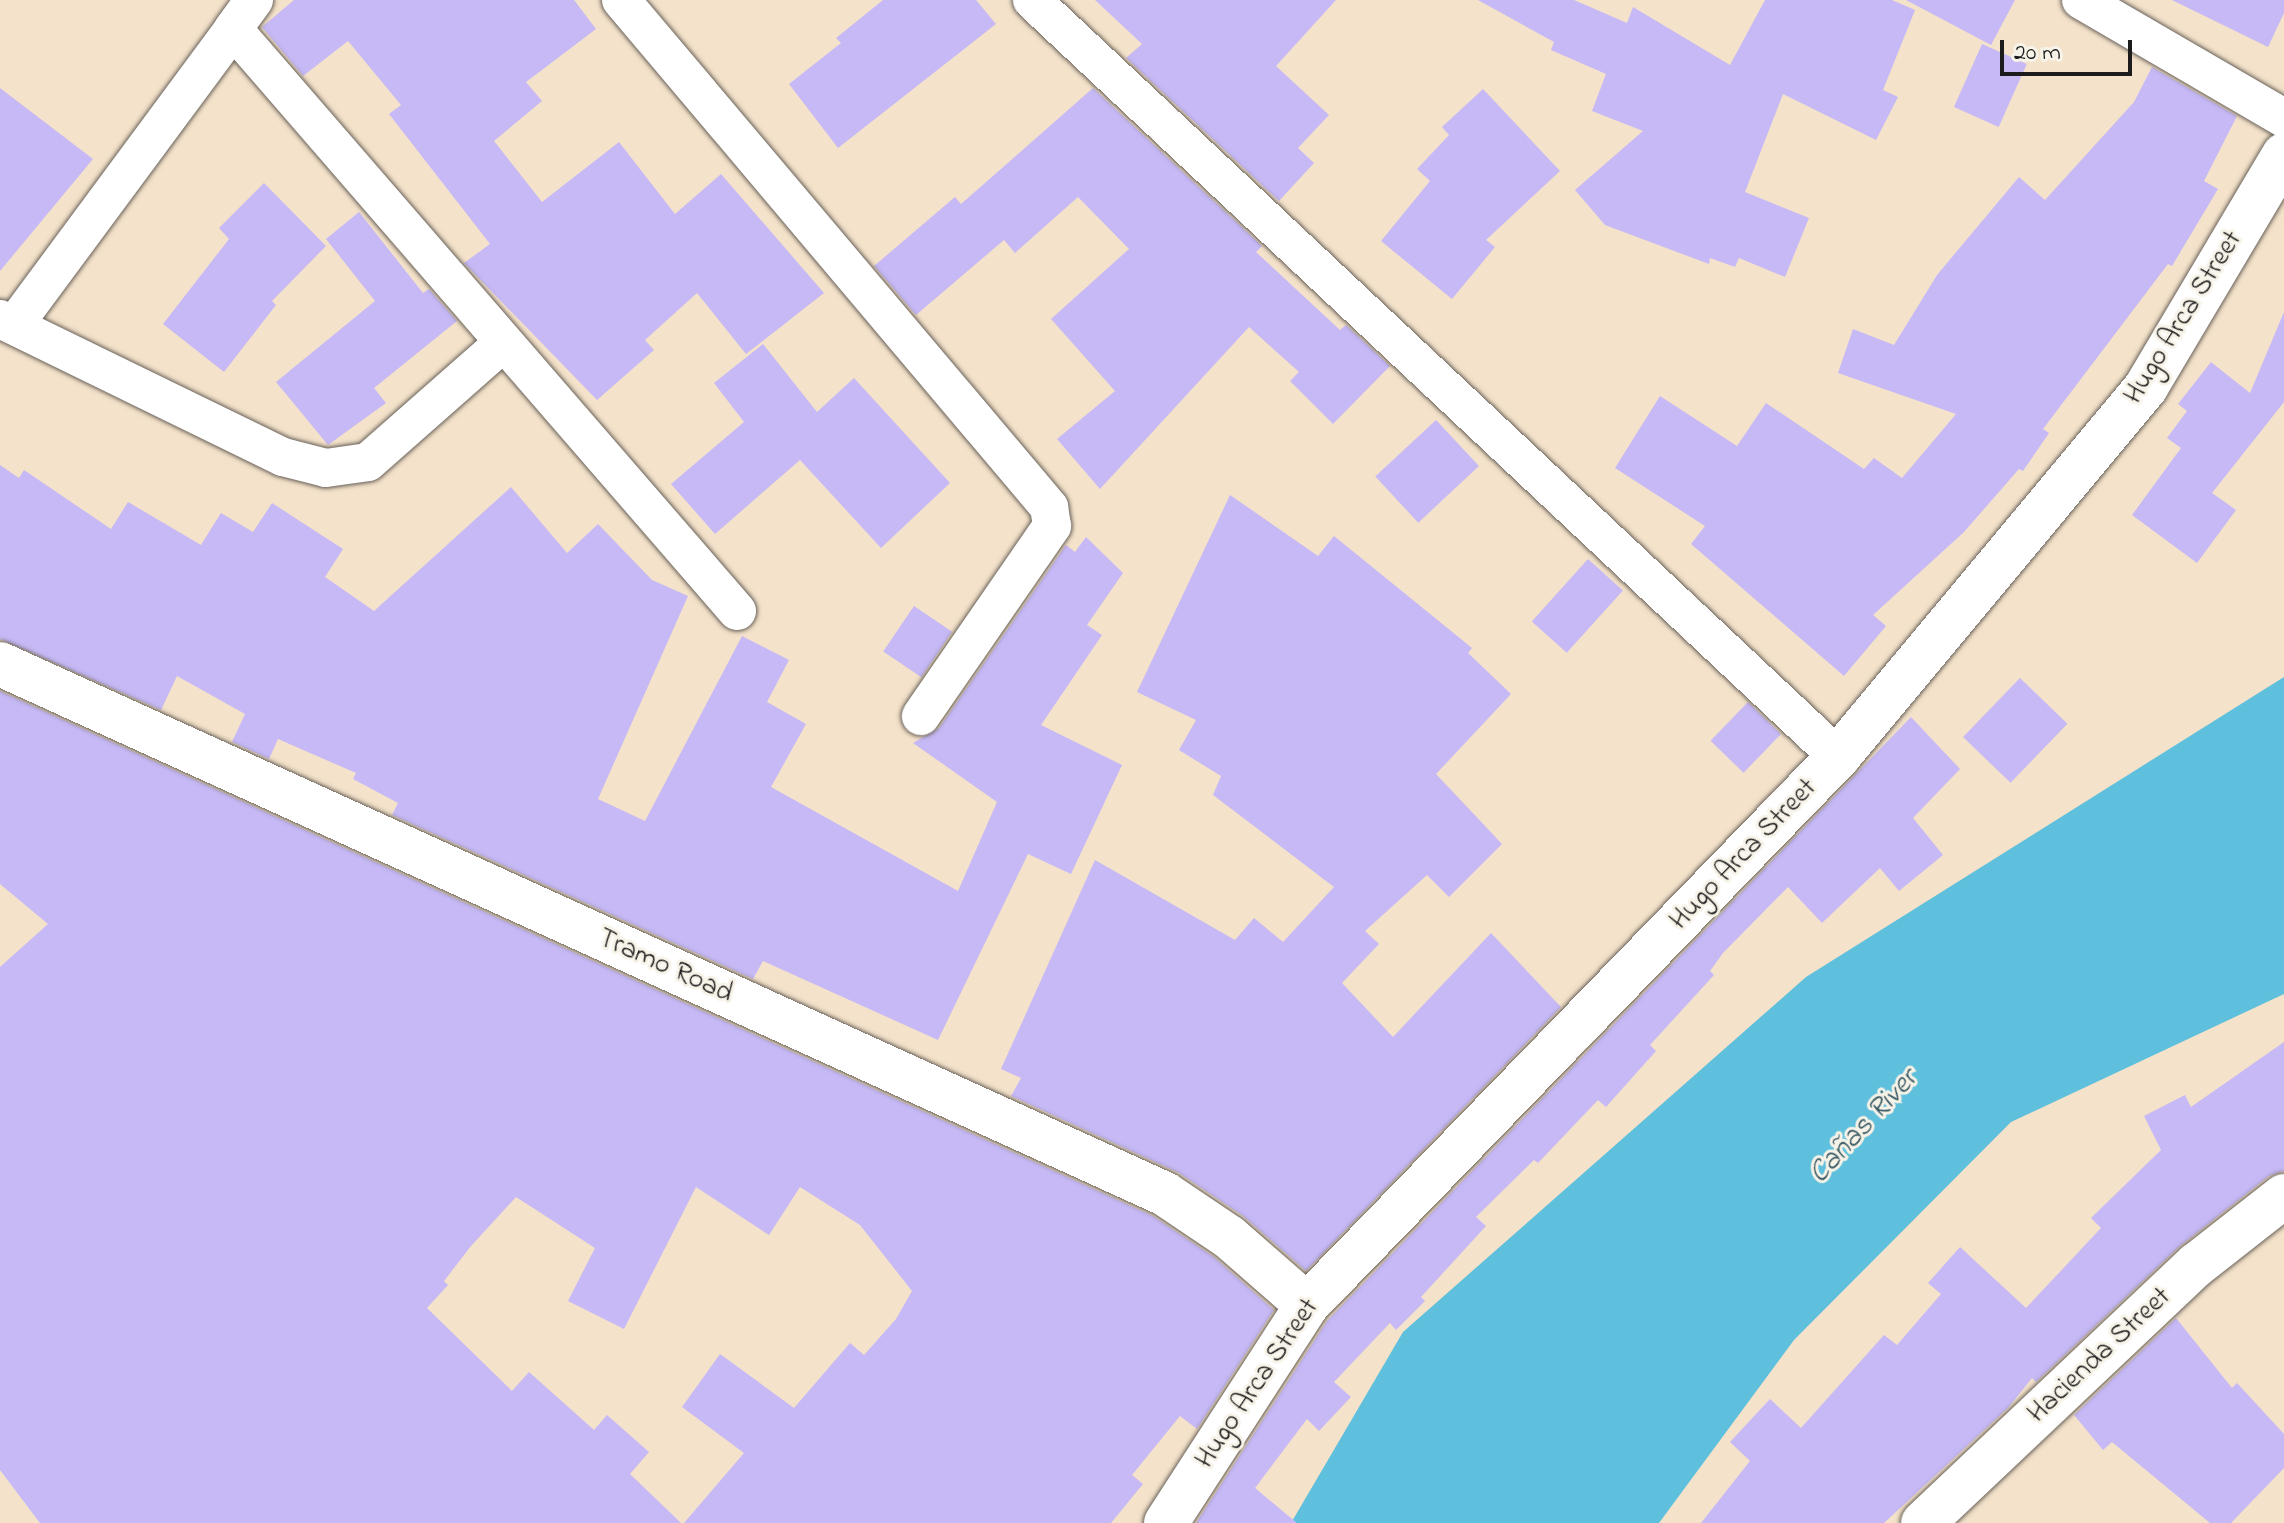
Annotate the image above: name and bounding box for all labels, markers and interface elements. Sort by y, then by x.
scale bar [2004,24,2136,74]
text: 20 m [2014,36,2061,71]
street label: Hugo Arca Street [2117,225,2251,411]
street label: Hugo Arca Street [1663,772,1825,938]
street label: Tramo Road [592,922,738,1012]
water label: Cañas River [1802,1062,1926,1192]
street label: Hacienda Street [2021,1281,2179,1431]
street label: Hugo Arca Street [1189,1293,1327,1475]

